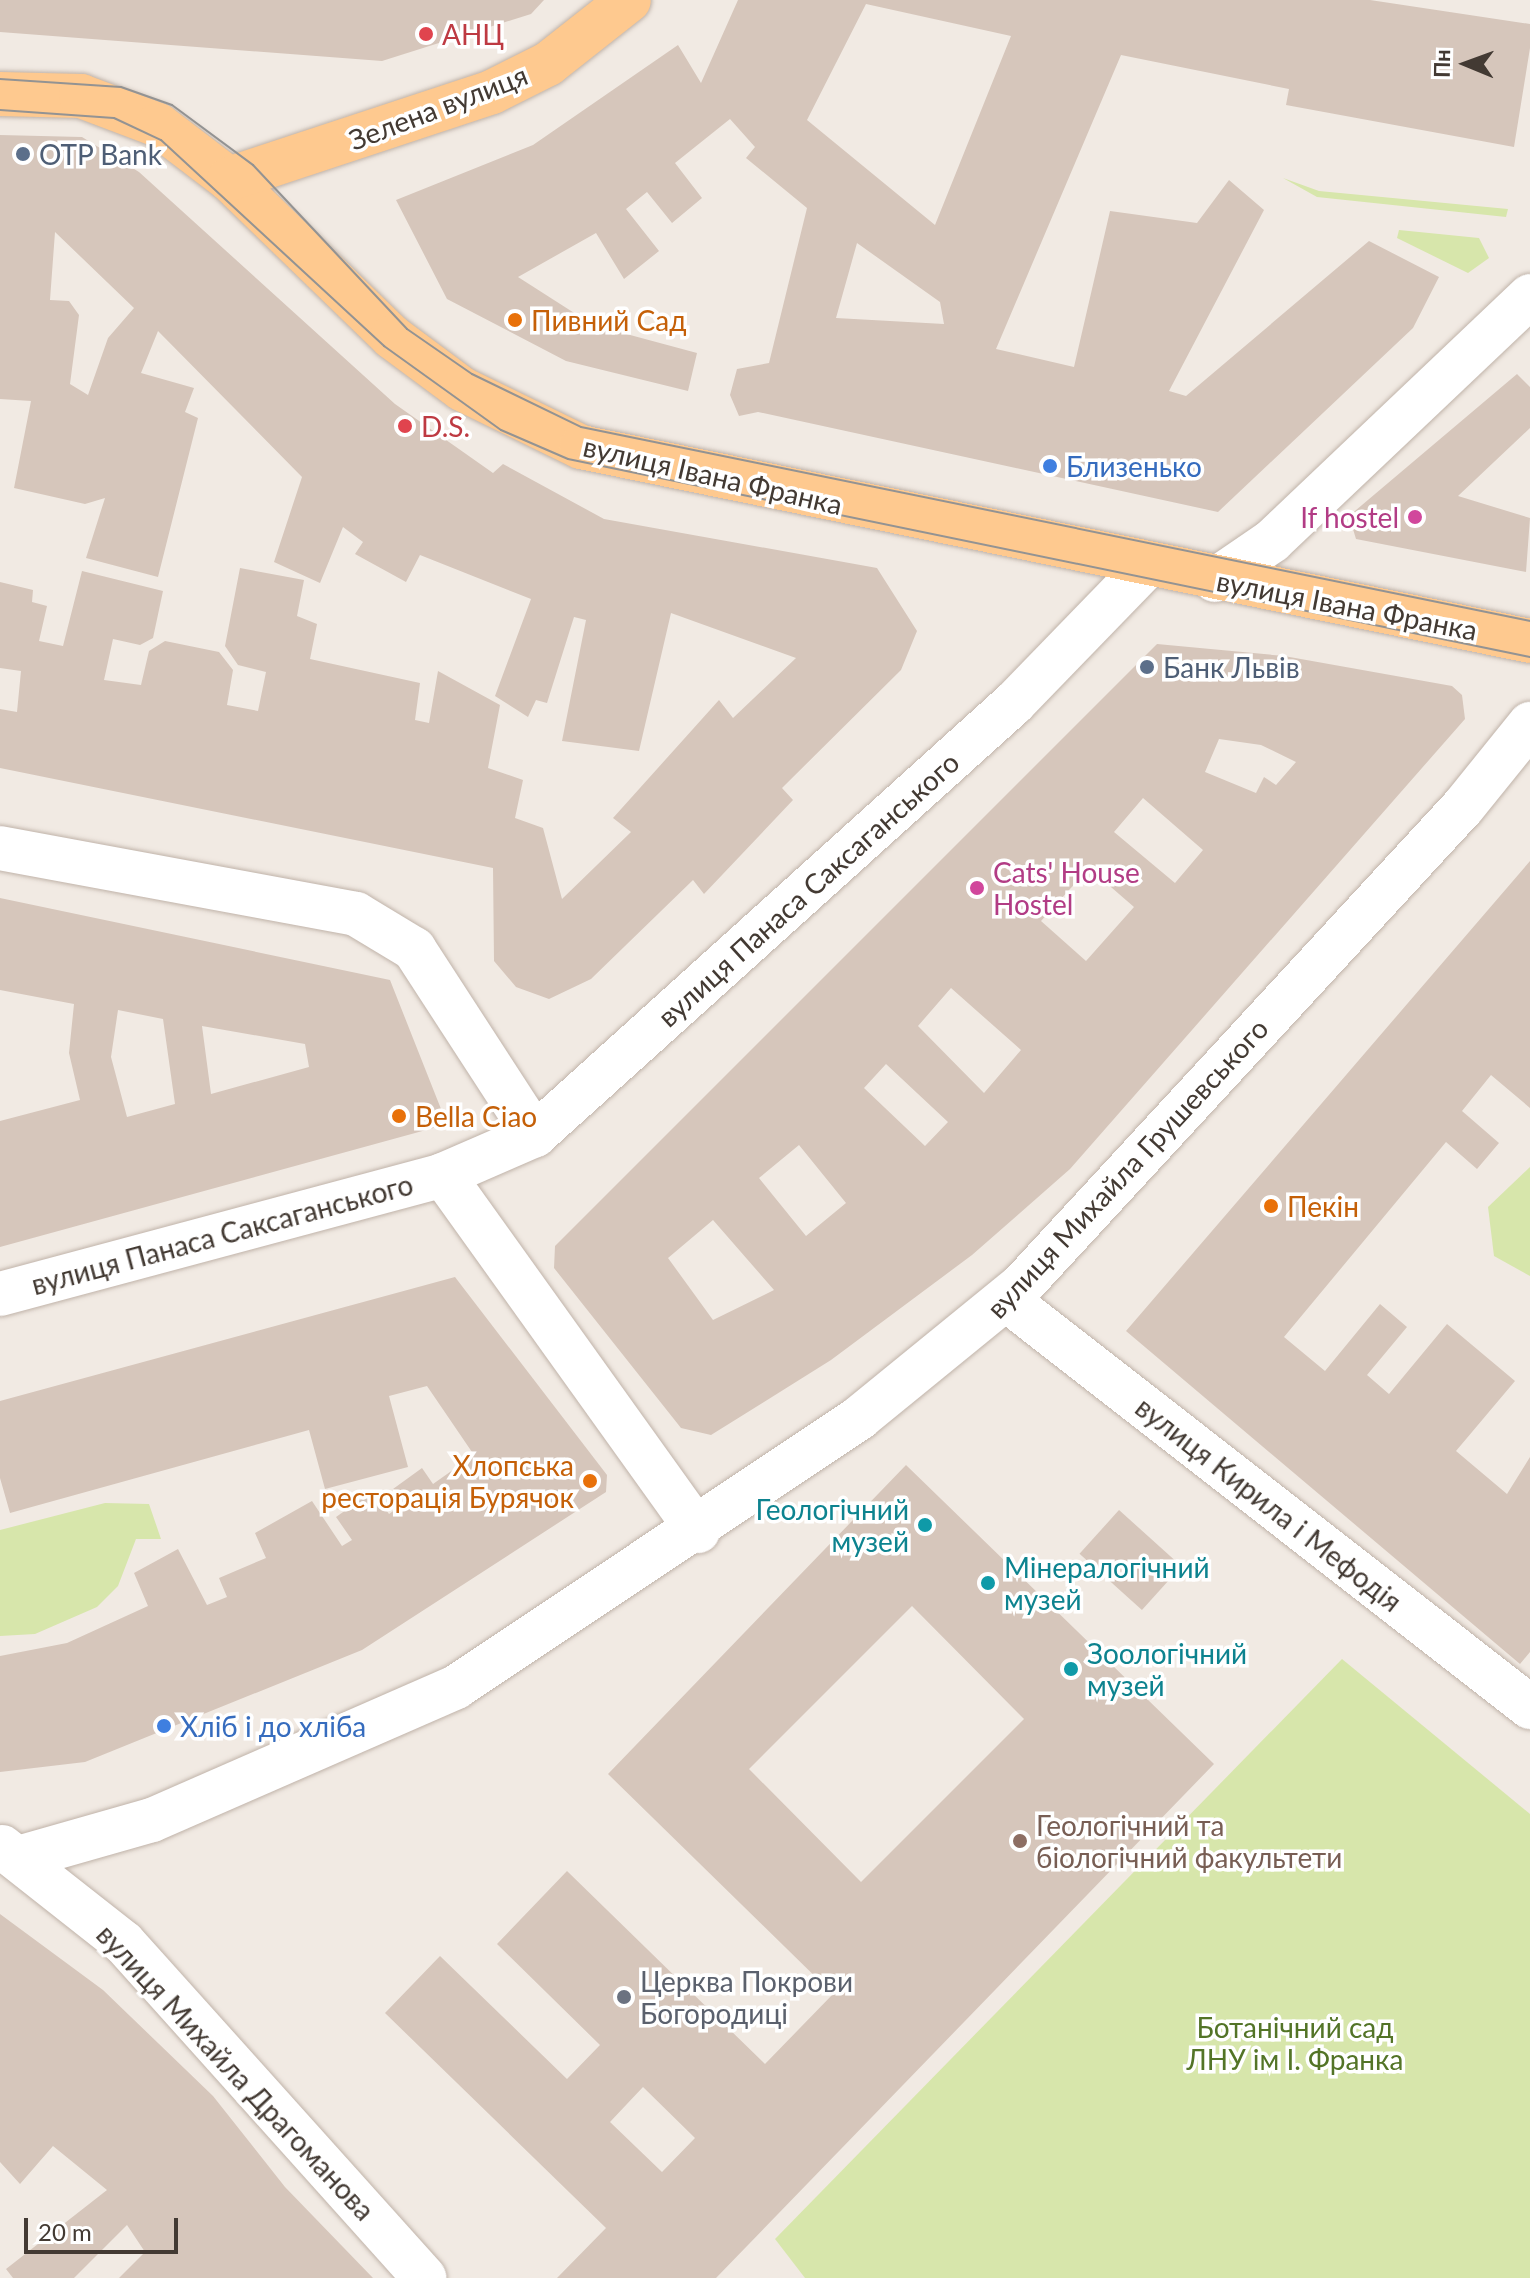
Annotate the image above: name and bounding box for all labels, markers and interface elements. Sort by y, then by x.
place label: АНЦ [442,17,504,51]
north arrow [1426,24,1506,104]
marker: АНЦ [417,25,435,43]
text: Пн [1428,49,1455,78]
street label: Зелена вулиця [344,58,532,156]
place label: OTP Bank [39,137,163,171]
marker: OTP Bank [14,145,32,163]
place label: Пивний Сад [531,303,686,337]
marker: Пивний Сад [506,311,524,329]
place label: D.S. [421,409,470,443]
marker: D.S. [396,417,414,435]
street label: вулиця Івана Франка [580,429,846,521]
place label: Близенько [1066,449,1202,483]
marker: Близенько [1041,457,1059,475]
place label: If hostel [1300,500,1399,534]
marker: If hostel [1406,508,1424,526]
street label: вулиця Івана Франка [1214,563,1480,647]
place label: Банк Львів [1163,650,1300,684]
marker: Банк Львів [1138,658,1156,676]
street label: вулиця Панаса Саксаганського [651,745,965,1033]
place label: Cats' House Hostel [993,855,1140,921]
marker: Cats' House Hostel [968,879,986,897]
street label: вулиця Михайла Грушевського [979,1011,1275,1325]
place label: Bella Ciao [415,1099,537,1133]
marker: Bella Ciao [390,1107,408,1125]
street label: вулиця Панаса Саксаганського [28,1167,416,1301]
place label: Пекін [1287,1189,1359,1223]
marker: Пекін [1262,1197,1280,1215]
street label: вулиця Кирила і Мефодія [1129,1390,1409,1618]
place label: Хлопська ресторація Бурячок [321,1448,574,1514]
marker: Хлопська ресторація Бурячок [581,1472,599,1490]
place label: Геологічний музей [756,1492,909,1558]
marker: Геологічний музей [916,1516,934,1534]
place label: Мінералогічний музей [1004,1550,1210,1616]
marker: Мінералогічний музей [979,1574,997,1592]
place label: Зоологічний музей [1087,1636,1247,1702]
marker: Зоологічний музей [1062,1660,1080,1678]
place label: Хліб і до хліба [180,1709,366,1743]
marker: Хліб і до хліба [155,1717,173,1735]
place label: Геологічний та біологічний факультети [1036,1808,1342,1874]
marker: Геологічний та біологічний факультети [1011,1832,1029,1850]
street label: вулиця Михайла Драгоманова [90,1917,382,2227]
place label: Церква Покрови Богородиці [640,1964,853,2030]
marker: Церква Покрови Богородиці [615,1988,633,2006]
park label: Ботанічний сад ЛНУ ім І. Франка [1186,2010,1404,2076]
scale bar [28,2202,182,2252]
text: 20 m [38,2217,92,2246]

